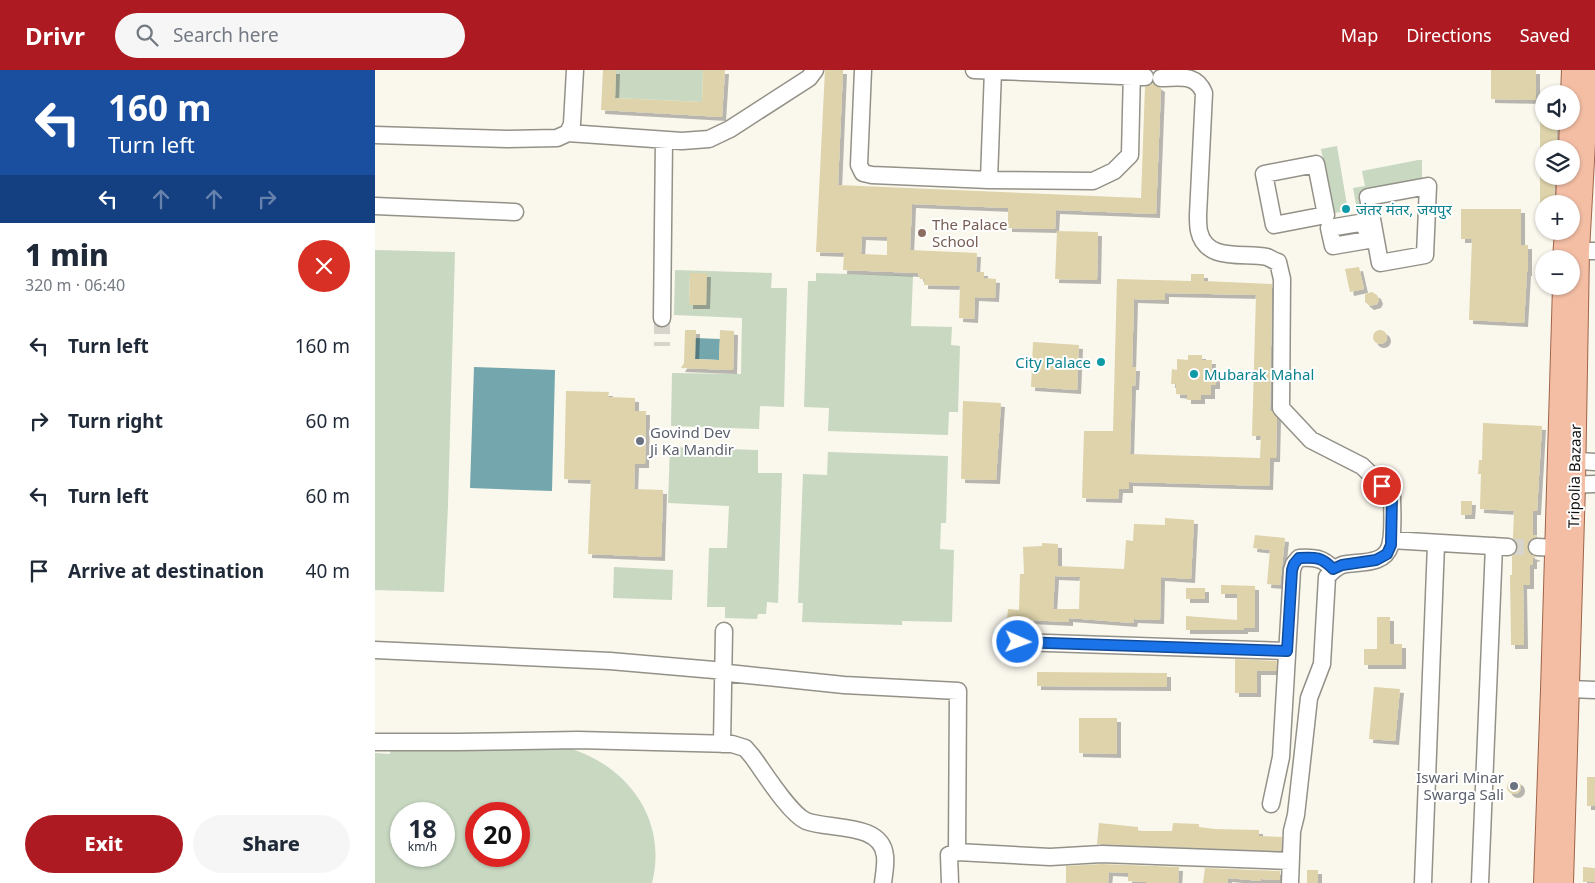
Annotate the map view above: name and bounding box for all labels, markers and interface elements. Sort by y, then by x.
search box [115,13,465,58]
text: Drivr [25,19,85,52]
icon: search [133,21,161,49]
text: Search here [173,22,279,48]
text: Map [1341,23,1378,47]
text: Directions [1406,23,1492,47]
text: Saved [1520,23,1570,47]
text: 160 m [108,84,211,131]
map controls [1535,85,1580,295]
button: sound [1535,85,1580,130]
icon: left [25,90,90,155]
text: Turn left [108,129,195,159]
button: layers [1535,140,1580,185]
icon: left [94,185,122,213]
icon: ahead [147,185,175,213]
icon: ahead [200,185,228,213]
icon: right [253,185,281,213]
button: + [1535,195,1580,240]
place label: जंतर मंतर, जयपुर [1356,199,1453,220]
marker: जंतर मंतर, जयपुर [1340,203,1352,215]
place label: The Palace School [932,214,1007,251]
marker: The Palace School [916,227,928,239]
text: 1 min [25,234,109,275]
button: close [298,240,350,292]
button: − [1535,250,1580,295]
text: 320 m · 06:40 [25,274,125,296]
icon: left [25,332,53,360]
text: Turn left [68,333,149,359]
text: 160 m [295,333,350,359]
place label: City Palace [1015,352,1091,372]
marker: City Palace [1095,356,1107,368]
place label: Mubarak Mahal [1204,364,1314,384]
marker: Mubarak Mahal [1188,368,1200,380]
icon: right [25,407,53,435]
text: Turn right [68,408,163,434]
text: 60 m [306,408,350,434]
place label: Govind Dev Ji Ka Mandir [648,422,734,459]
street label: Tripolia Bazaar [1563,424,1585,528]
marker: Govind Dev Ji Ka Mandir [634,435,646,447]
pin [1361,465,1403,507]
icon: arrive [1368,472,1396,500]
icon: left [25,482,53,510]
text: Turn left [68,483,149,509]
text: 60 m [306,483,350,509]
icon: arrive [25,557,53,585]
text: Arrive at destination [68,558,264,584]
text: 40 m [306,558,350,584]
position arrow [991,615,1043,667]
place label: Iswari Minar Swarga Sali [1416,767,1504,804]
marker: Iswari Minar Swarga Sali [1508,780,1520,792]
speed limit sign: 20 [465,802,530,867]
text: 18 [408,811,437,845]
button: Exit [25,815,183,873]
button: Share [193,815,350,873]
text: km/h [408,838,437,855]

